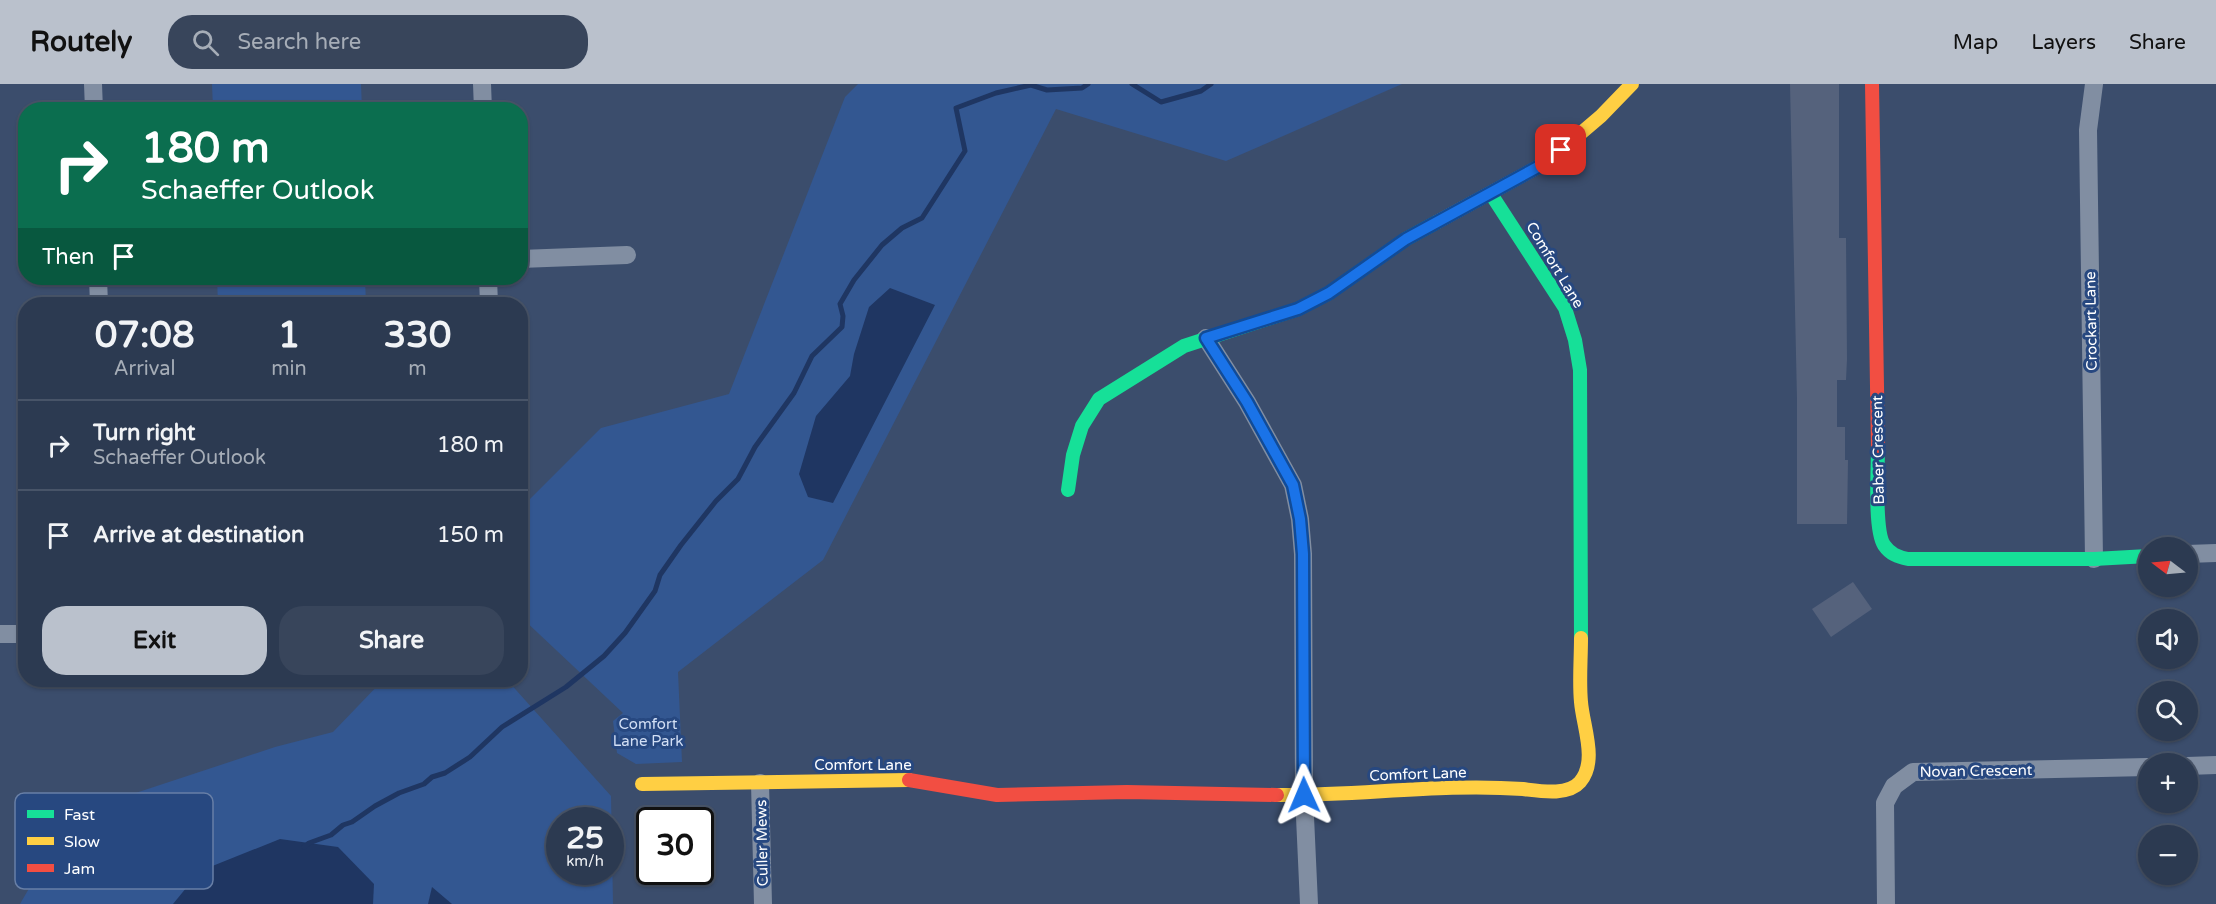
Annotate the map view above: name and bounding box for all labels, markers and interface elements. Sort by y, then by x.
search box [168,15,588,69]
text: Routely [30,25,132,59]
icon: search [189,26,222,59]
text: Search here [237,29,361,55]
text: Map [1953,30,1998,55]
text: Layers [2031,30,2096,55]
text: Share [2129,30,2186,55]
text: 180 m [141,123,270,174]
pin [1535,124,1586,175]
icon: right [42,126,120,204]
icon: arrive [1544,133,1577,166]
text: Schaeffer Outlook [141,174,374,207]
street label: Comfort Lane [1522,219,1588,311]
icon: arrive [107,240,140,273]
text: Then [42,244,95,270]
street label: Crockart Lane [2081,271,2101,371]
text: 07:08 [95,314,195,357]
text: 1 [278,314,300,357]
text: 330 [383,314,451,357]
text: Arrival [114,357,176,381]
text: min [271,357,307,381]
text: m [408,357,427,381]
street label: Baber Crescent [1868,395,1888,505]
text: Turn right [93,420,195,446]
icon: right [42,429,75,462]
text: 180 m [437,432,504,458]
text: Schaeffer Outlook [93,446,266,470]
icon: arrive [42,519,75,552]
text: Arrive at destination [93,522,304,548]
text: 150 m [437,522,504,548]
north arrow [2138,537,2198,597]
map controls [2138,537,2198,885]
button: Exit [42,606,267,675]
button: Share [279,606,504,675]
button: sound [2138,609,2198,669]
button: search [2138,681,2198,741]
park label: Comfort Lane Park [613,715,683,750]
button: + [2138,753,2198,813]
street label: Comfort Lane [814,756,912,774]
street label: Novan Crescent [1919,761,2033,781]
position arrow [1272,763,1336,827]
street label: Comfort Lane [1369,763,1467,785]
legend [15,793,213,889]
street label: Culler Mews [752,799,772,887]
text: Fast [64,805,95,825]
speed limit sign: 30 [636,807,714,885]
text: 25 [566,820,604,857]
button: − [2138,825,2198,885]
text: Slow [64,832,100,852]
text: km/h [566,852,604,870]
text: Jam [64,859,95,879]

